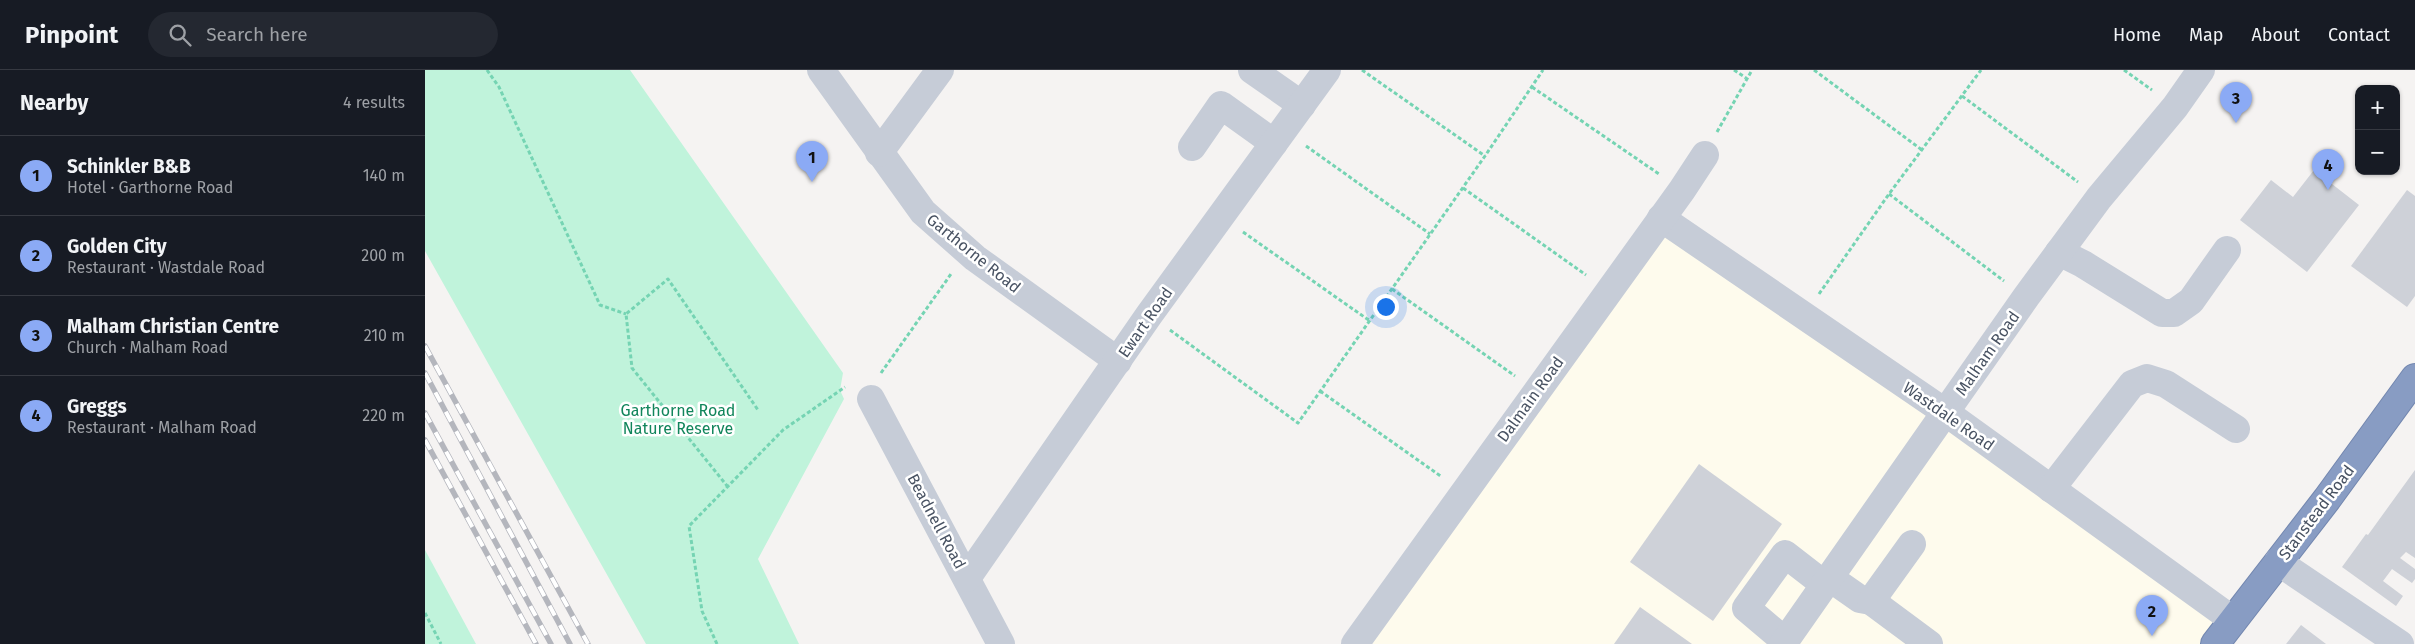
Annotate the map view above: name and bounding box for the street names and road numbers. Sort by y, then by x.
street label: Garthorne Road [923,210,1024,297]
street label: Ewart Road [1114,283,1177,361]
street label: Malham Road [1951,307,2023,399]
street label: Dalmain Road [1493,353,1568,446]
street label: Wastdale Road [1899,378,1998,455]
street label: Stanstead Road [2275,461,2358,563]
street label: Beadnell Road [903,470,970,572]

